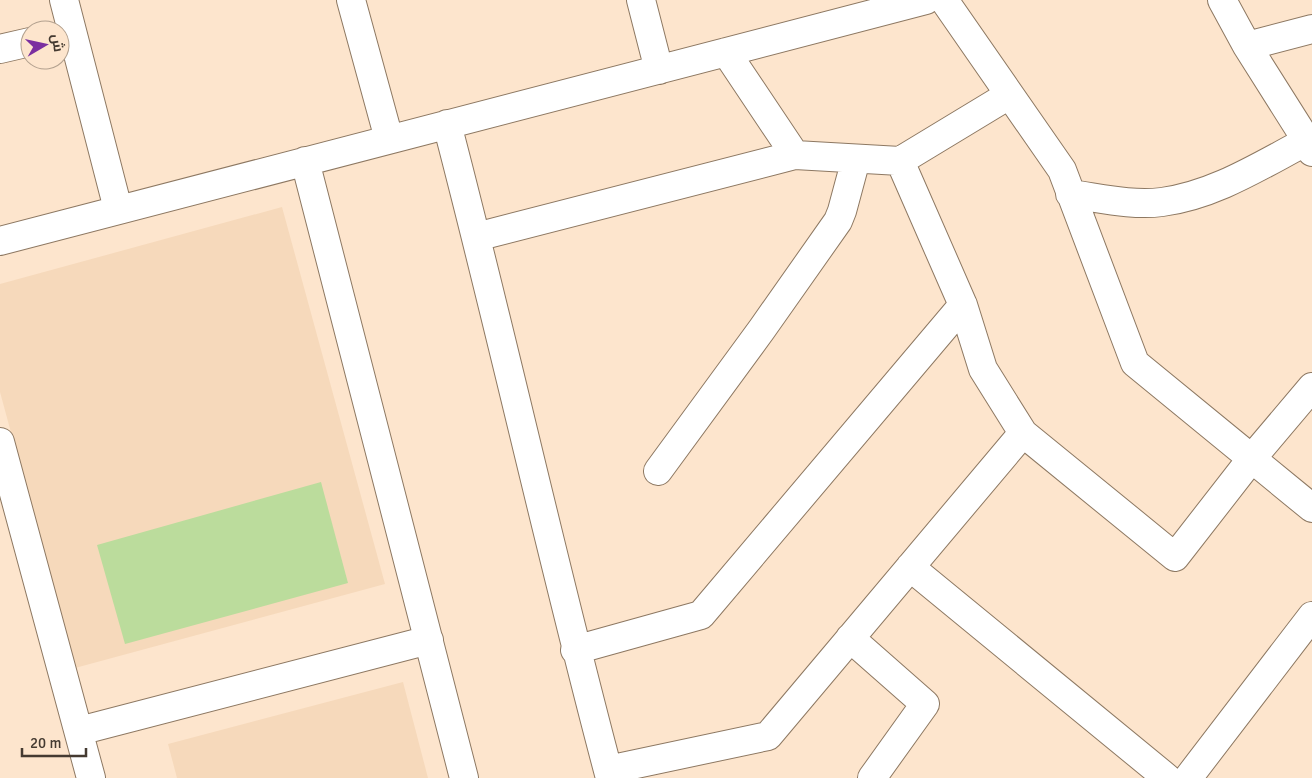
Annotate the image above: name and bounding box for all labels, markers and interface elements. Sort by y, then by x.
north arrow [20,20,70,70]
text: ش [48,33,67,53]
scale bar [22,726,86,758]
text: 20 m [30,734,61,752]

